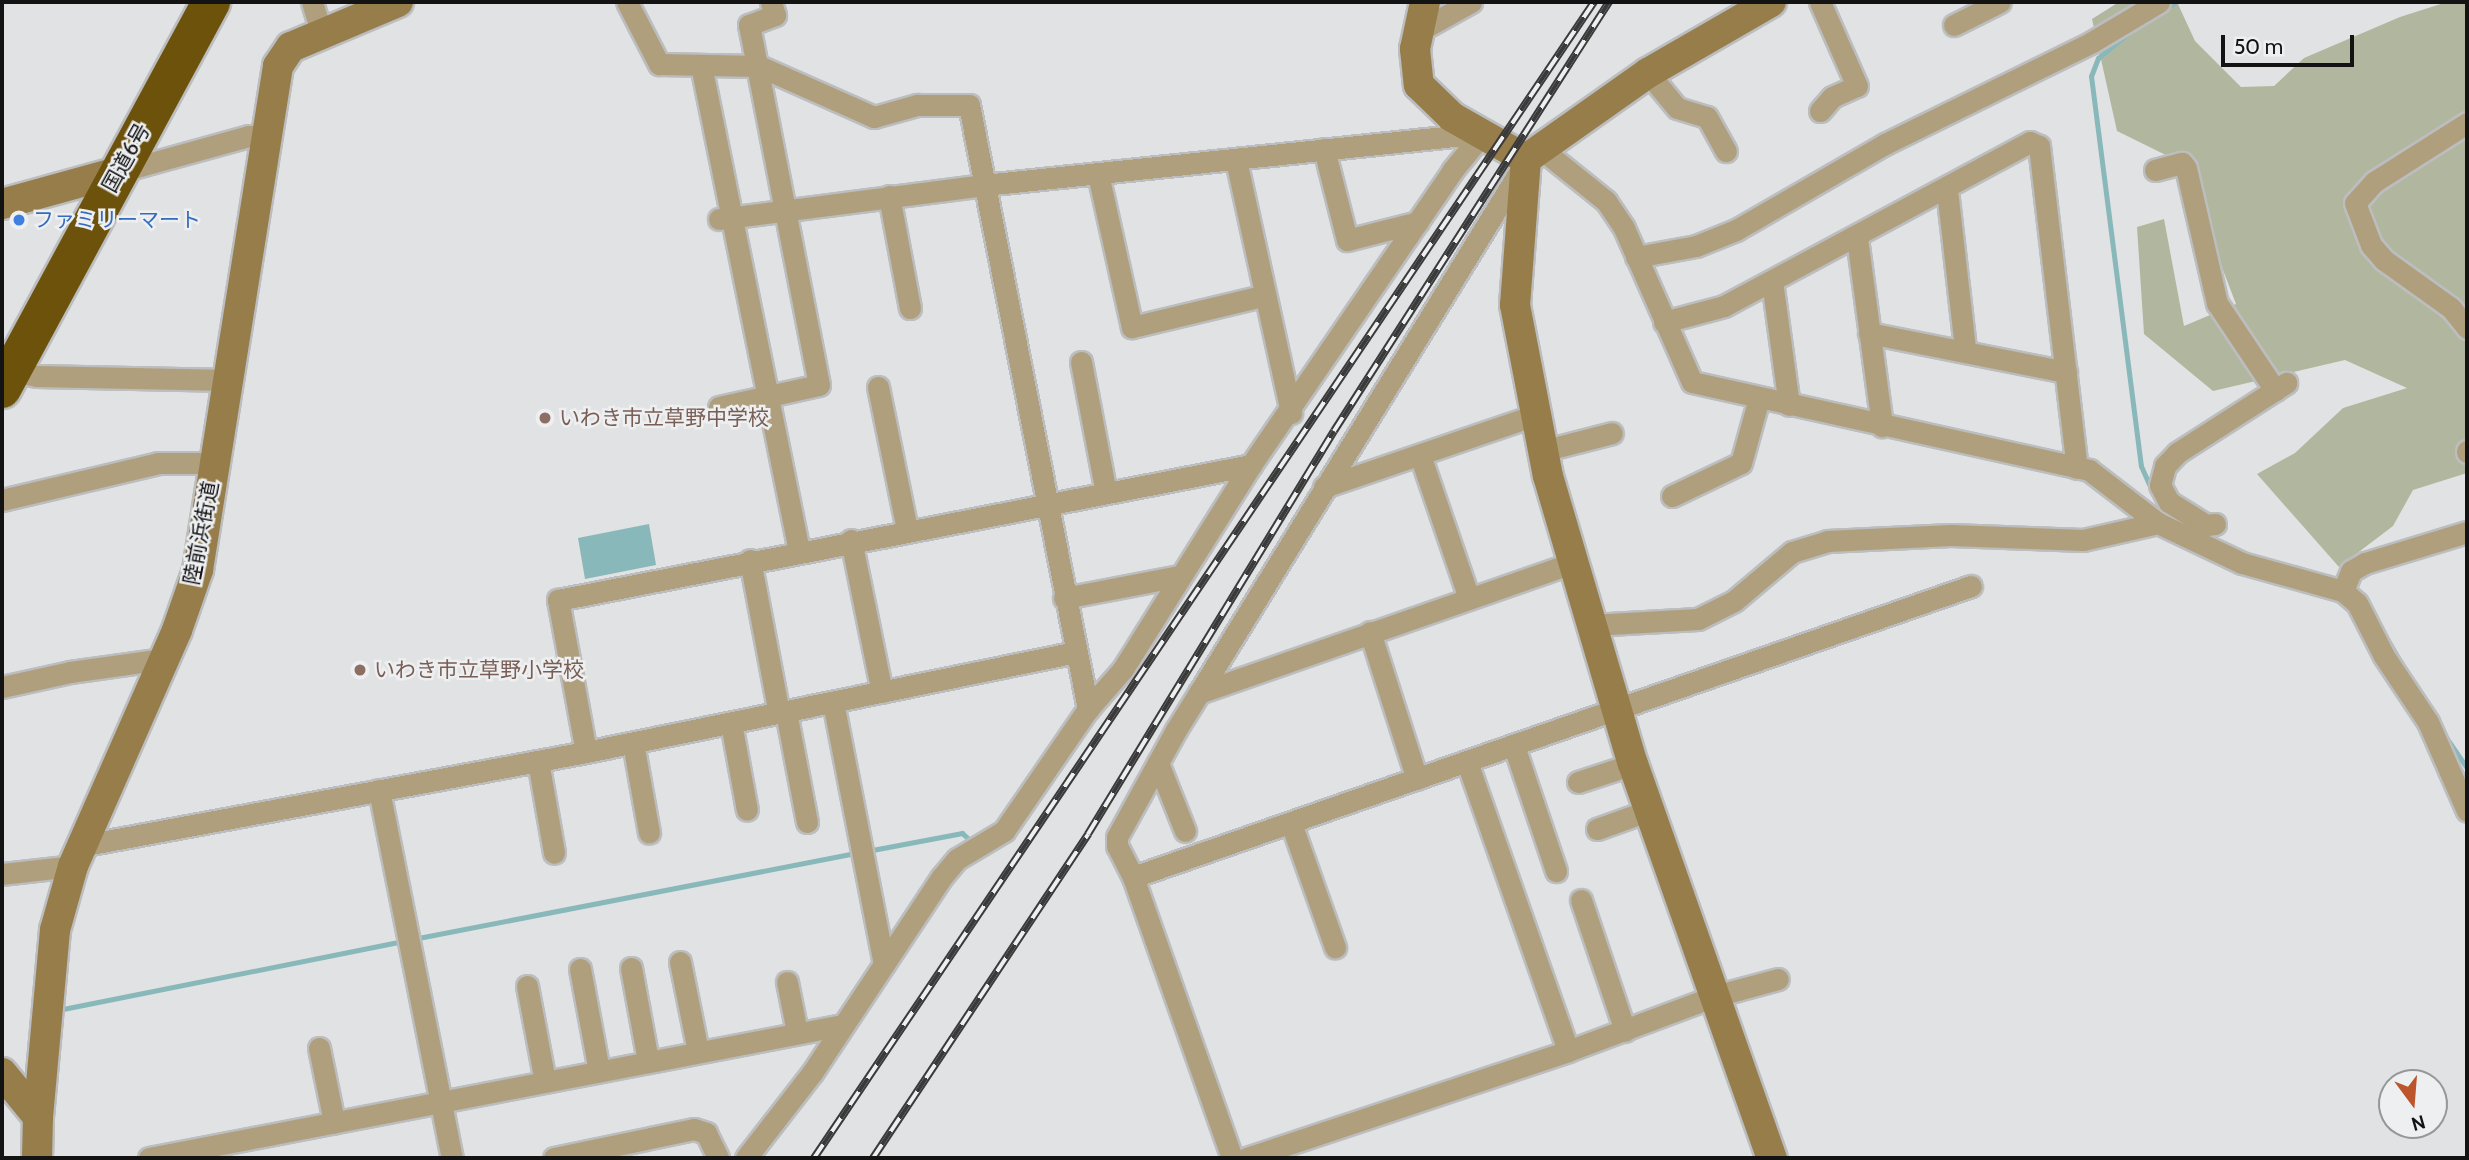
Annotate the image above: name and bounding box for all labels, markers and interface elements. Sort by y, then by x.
scale bar [2224,21,2357,65]
text: 50 m [2234,34,2283,59]
street label: 国道6号 [97,119,155,197]
place label: ファミリーマート [33,207,201,233]
marker: ファミリーマート [11,212,27,228]
place label: いわき市立草野中学校 [559,405,769,431]
marker: いわき市立草野中学校 [537,410,553,426]
street label: 陸前浜街道 [179,479,223,587]
place label: いわき市立草野小学校 [374,657,584,683]
marker: いわき市立草野小学校 [352,662,368,678]
north arrow [2378,1069,2448,1139]
text: N [2409,1110,2428,1136]

